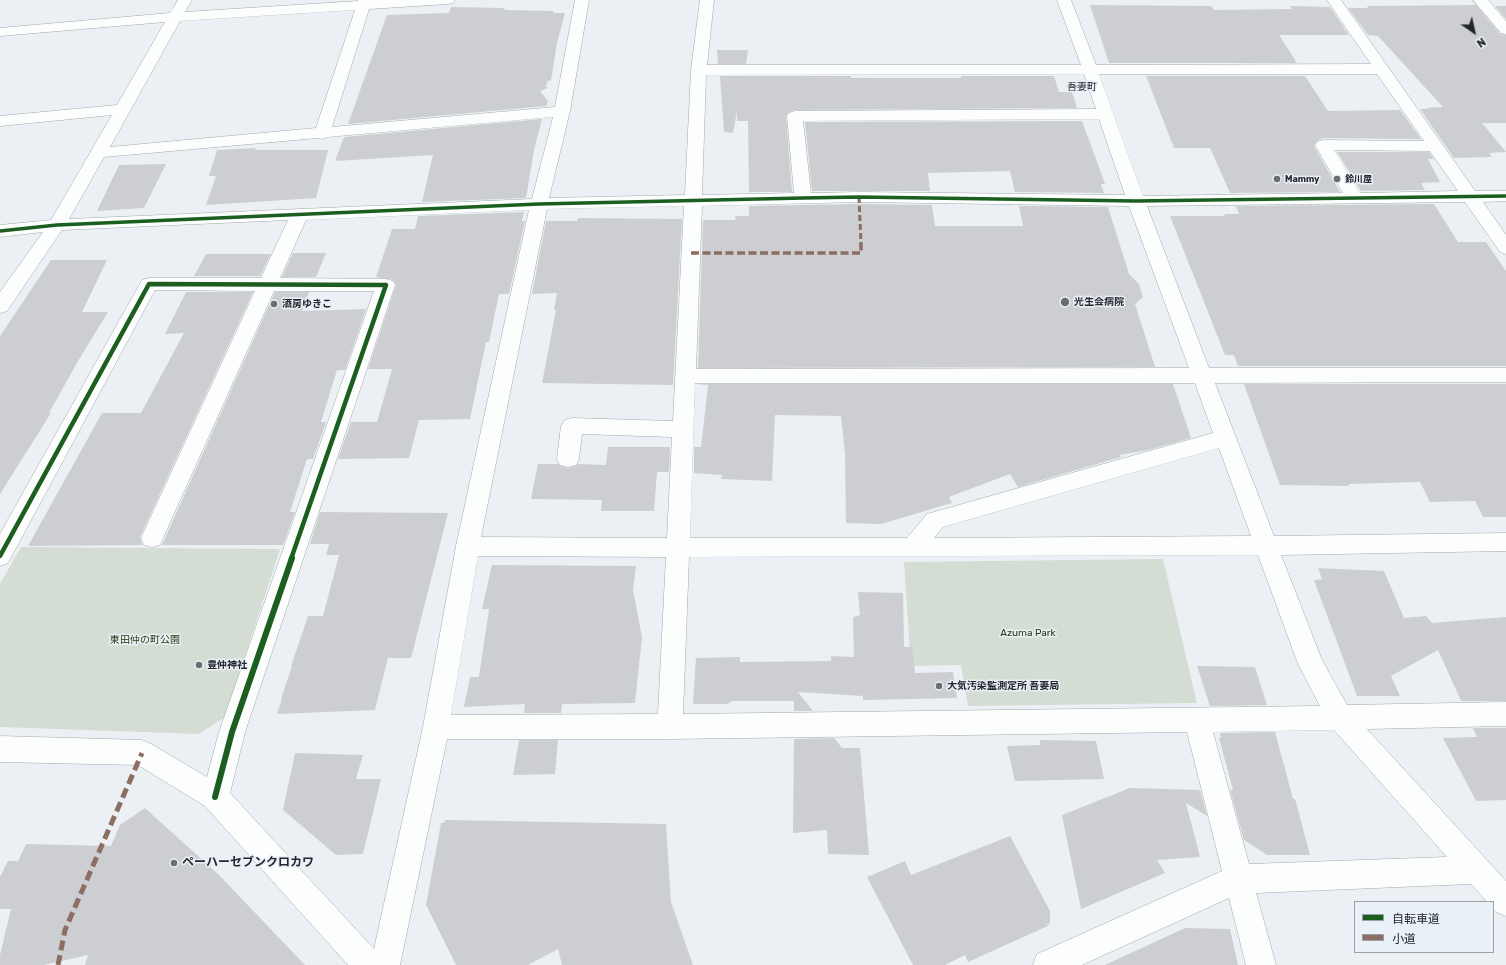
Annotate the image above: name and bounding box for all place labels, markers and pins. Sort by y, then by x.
marker: Mammy [1272,174,1282,184]
place label: Mammy [1285,174,1319,184]
marker: 鈴川屋 [1332,174,1342,184]
place label: 鈴川屋 [1345,174,1372,184]
marker: 光生会病院 [1059,296,1071,308]
place label: 光生会病院 [1074,296,1124,308]
place label: 酒房ゆきこ [282,298,332,310]
marker: 酒房ゆきこ [269,299,279,309]
place label: 豊仲神社 [207,659,247,671]
marker: 豊仲神社 [194,660,204,670]
place label: 大気汚染監測定所 吾妻局 [947,680,1059,692]
marker: 大気汚染監測定所 吾妻局 [934,681,944,691]
place label: ペーハーセブンクロカワ [182,856,314,870]
marker: ペーハーセブンクロカワ [169,858,179,868]

